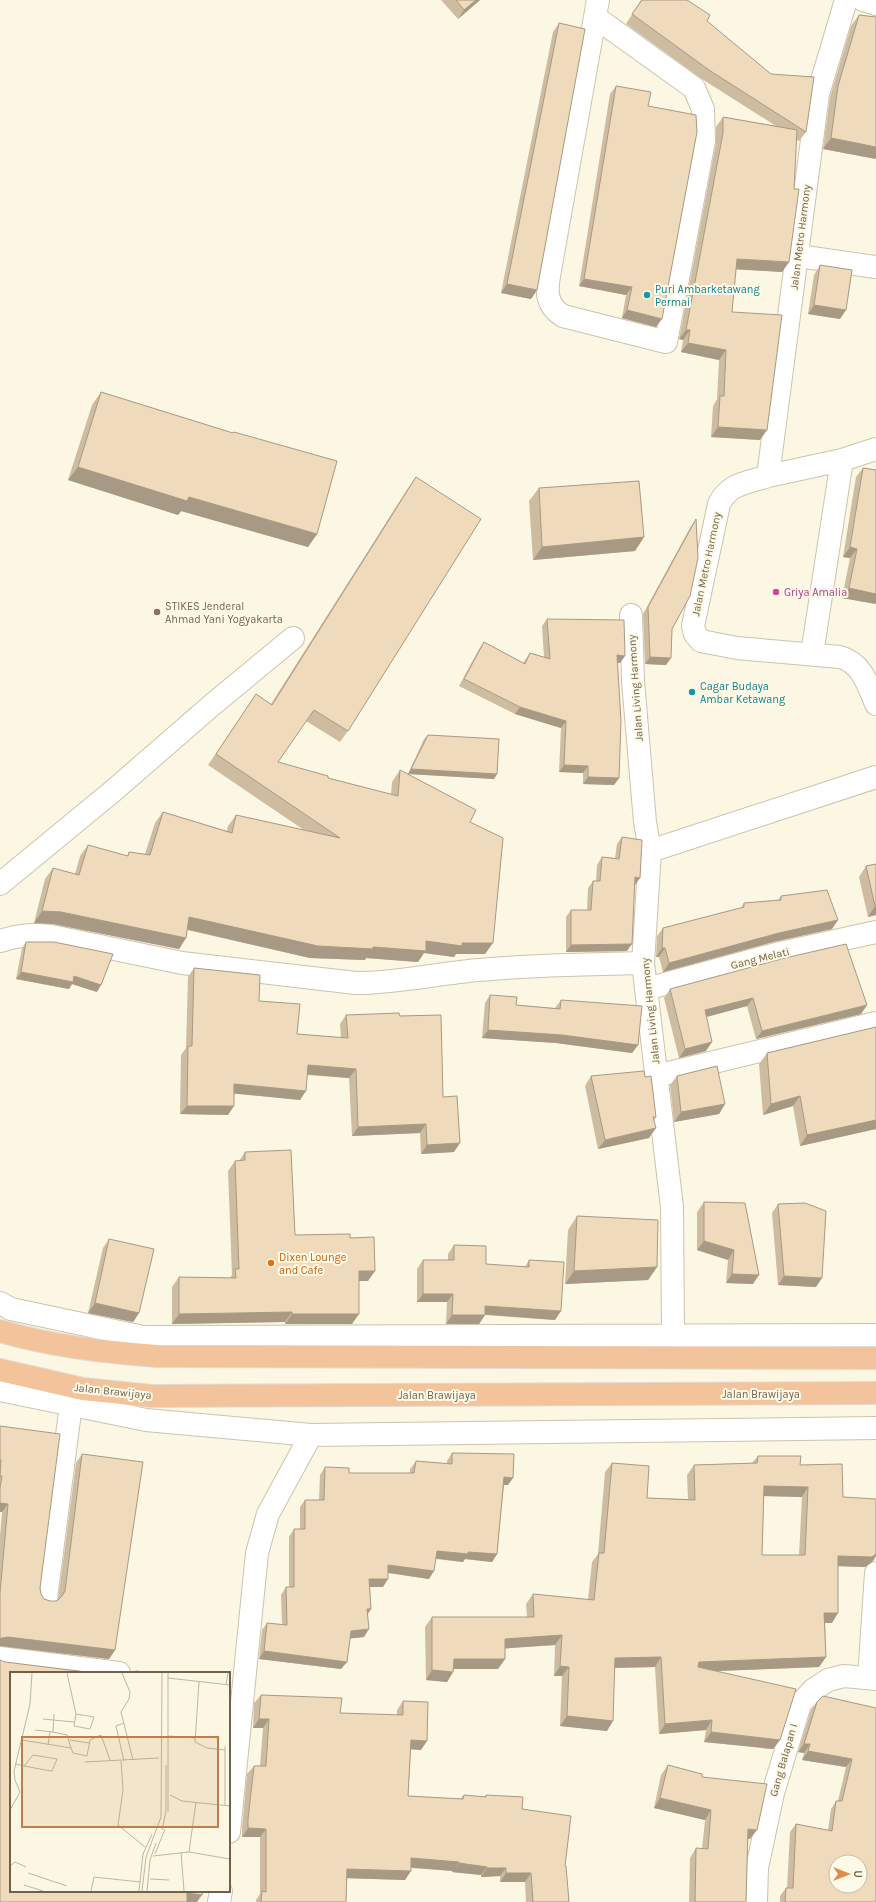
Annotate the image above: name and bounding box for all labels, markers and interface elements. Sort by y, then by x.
street label: Jalan Metro Harmony [788,184,813,290]
place label: Puri Ambarketawang Permai [655,283,760,309]
marker: Puri Ambarketawang Permai [642,290,652,300]
street label: Jalan Metro Harmony [689,511,724,617]
place label: Griya Amalia [784,586,847,599]
marker: Griya Amalia [771,587,781,597]
place label: STIKES Jenderal Ahmad Yani Yogyakarta [165,600,283,626]
marker: STIKES Jenderal Ahmad Yani Yogyakarta [152,607,162,617]
street label: Jalan Living Harmony [625,634,646,742]
place label: Cagar Budaya Ambar Ketawang [700,680,786,706]
marker: Cagar Budaya Ambar Ketawang [687,687,697,697]
street label: Gang Melati [729,945,791,972]
street label: Jalan Living Harmony [638,957,663,1065]
place label: Dixen Lounge and Cafe [279,1251,347,1277]
marker: Dixen Lounge and Cafe [266,1258,276,1268]
street label: Jalan Brawijaya [74,1381,152,1402]
street label: Jalan Brawijaya [722,1388,800,1401]
street label: Jalan Brawijaya [398,1389,476,1402]
inset map [10,1672,230,1892]
street label: Gang Balapan I [767,1722,800,1798]
north arrow [828,1854,868,1894]
text: U [851,1870,864,1878]

